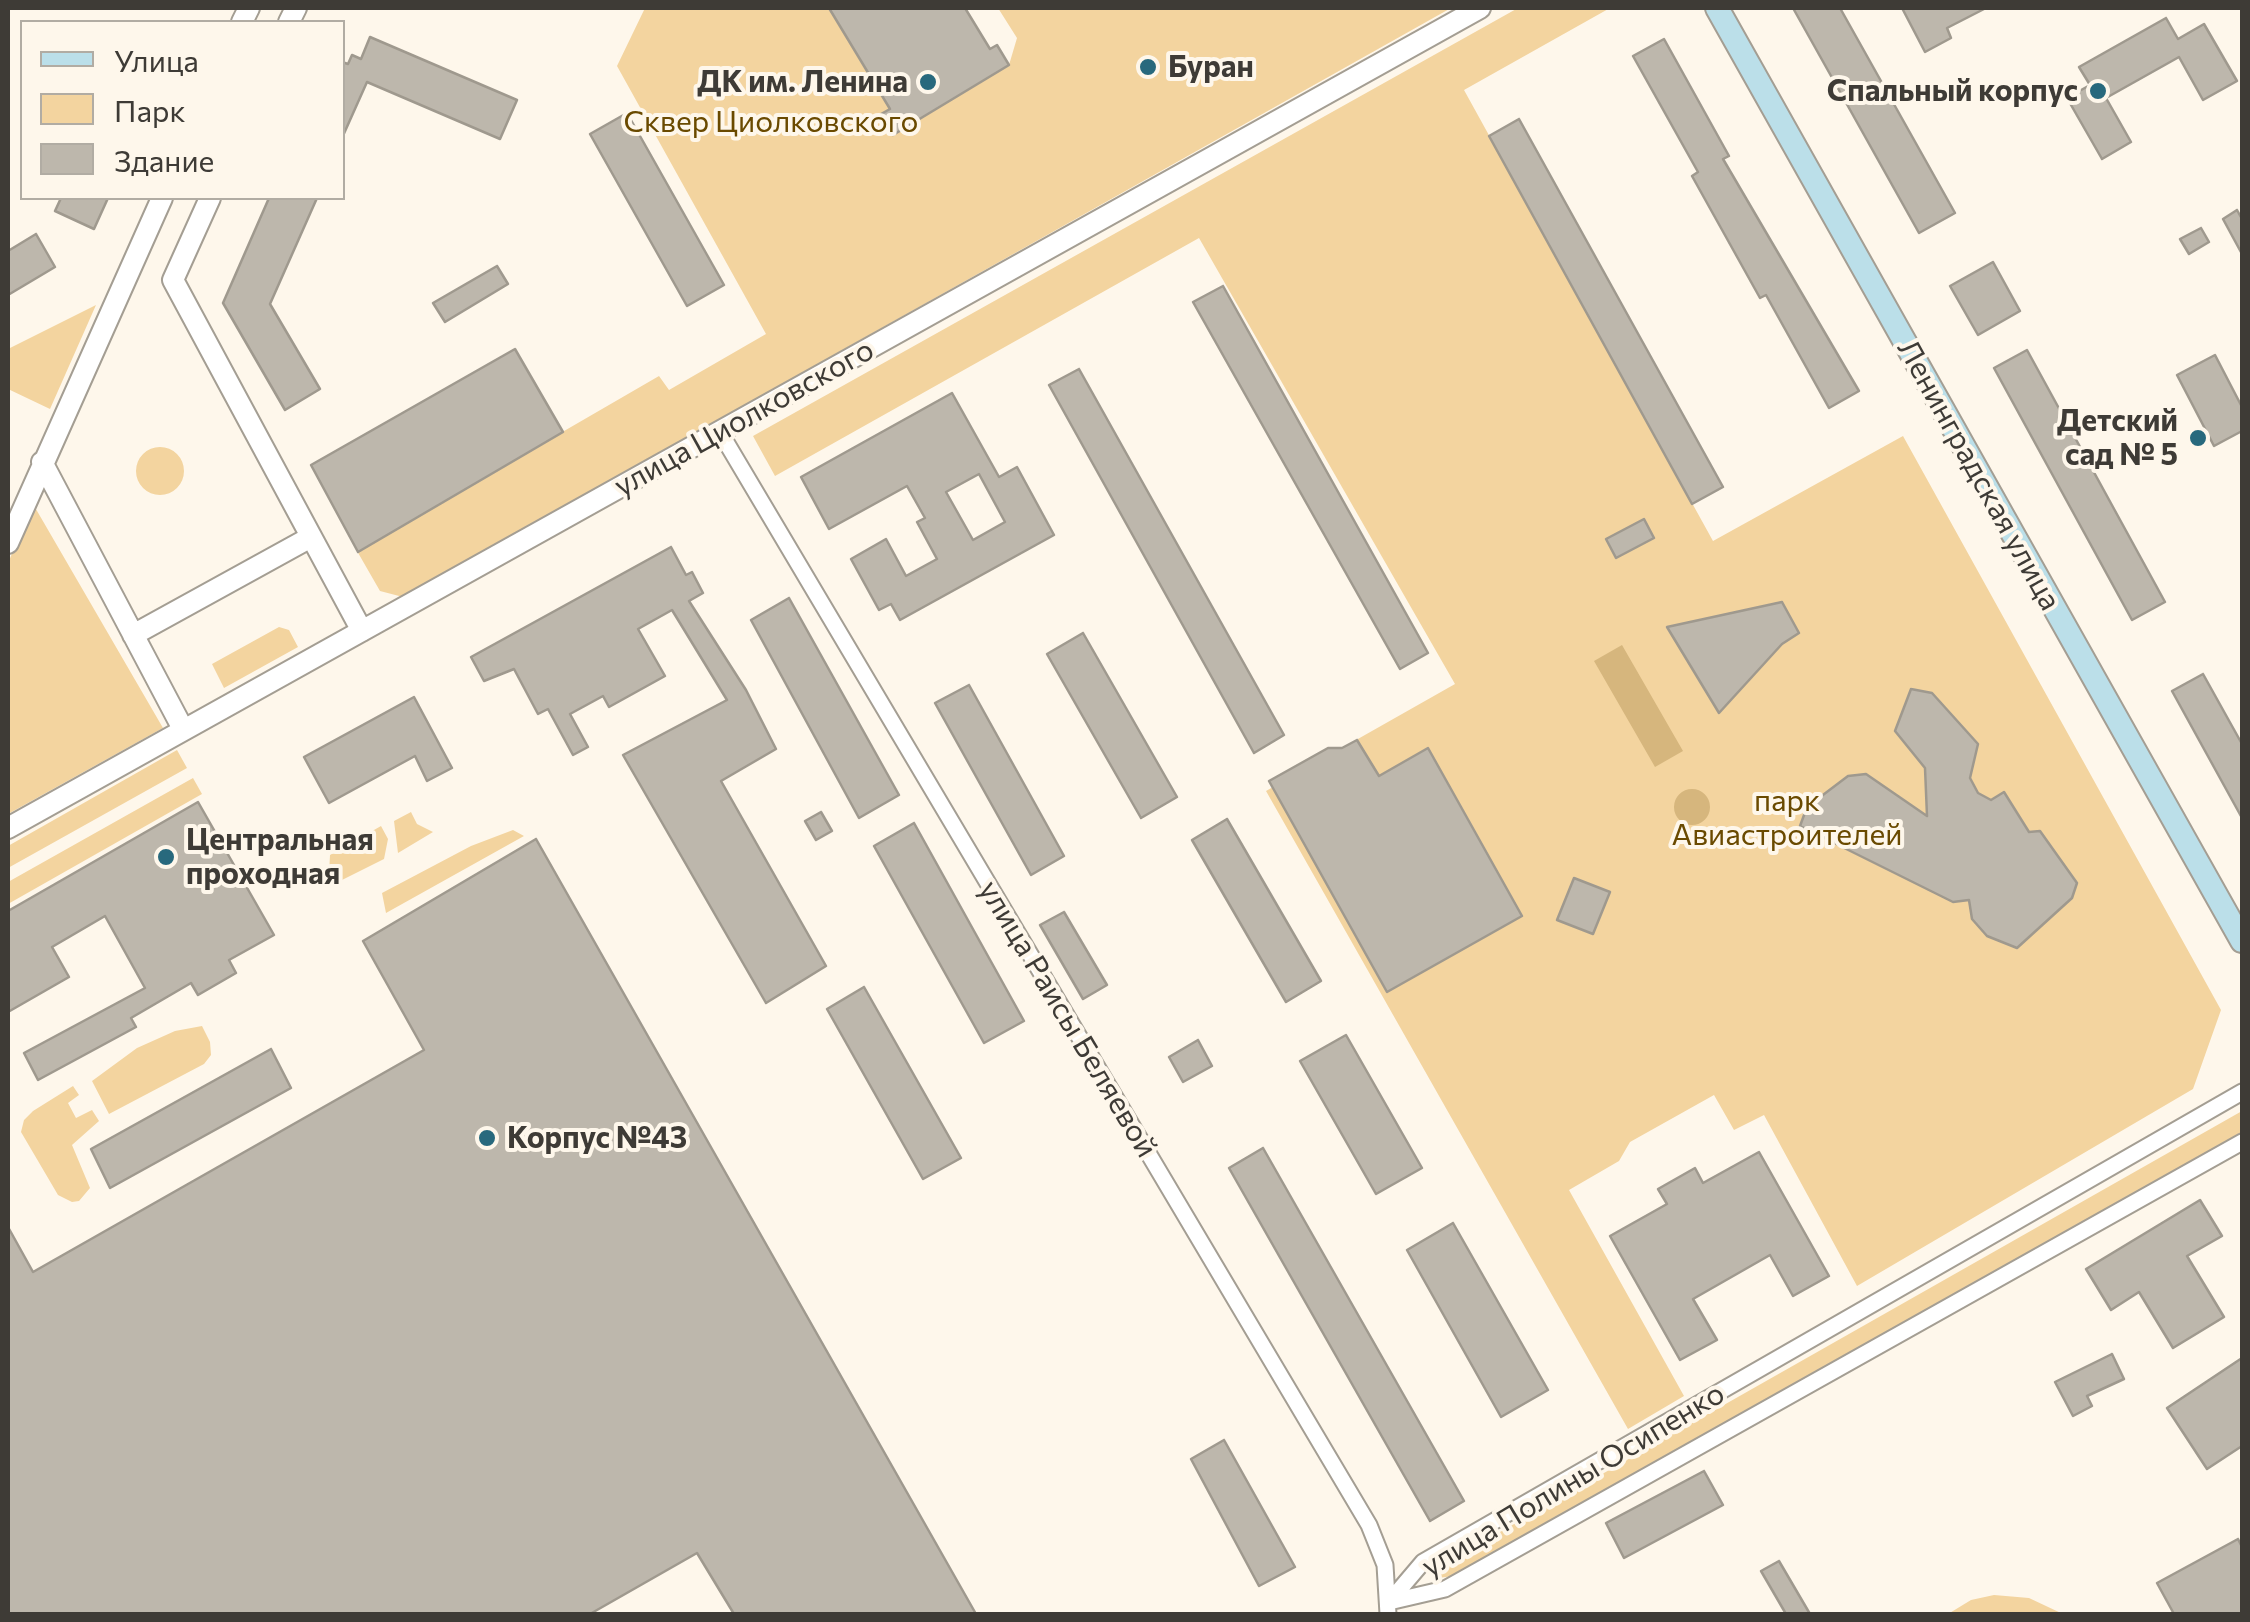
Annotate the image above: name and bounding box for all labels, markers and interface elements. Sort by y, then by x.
legend [20,20,345,200]
text: Улица [114,41,199,78]
place label: Буран [1168,49,1254,85]
marker: Буран [1137,56,1159,78]
place label: ДК им. Ленина [697,64,908,100]
marker: ДК им. Ленина [917,71,939,93]
place label: Спальный корпус [1827,73,2078,109]
marker: Спальный корпус [2087,80,2109,102]
text: Парк [114,91,186,128]
park label: Сквер Циолковского [623,104,919,140]
text: Здание [114,141,214,178]
street label: улица Циолковского [608,332,880,504]
street label: Ленинградская улица [1890,334,2068,616]
place label: Детский сад № 5 [2057,403,2178,474]
marker: Детский сад № 5 [2187,427,2209,449]
park label: парк Авиастроителей [1671,783,1903,854]
place label: Центральная проходная [186,822,374,892]
marker: Центральная проходная [155,846,177,868]
street label: улица Раисы Беляевой [971,874,1165,1164]
place label: Корпус №43 [507,1120,687,1156]
marker: Корпус №43 [476,1127,498,1149]
street label: улица Полины Осипенко [1415,1375,1731,1585]

